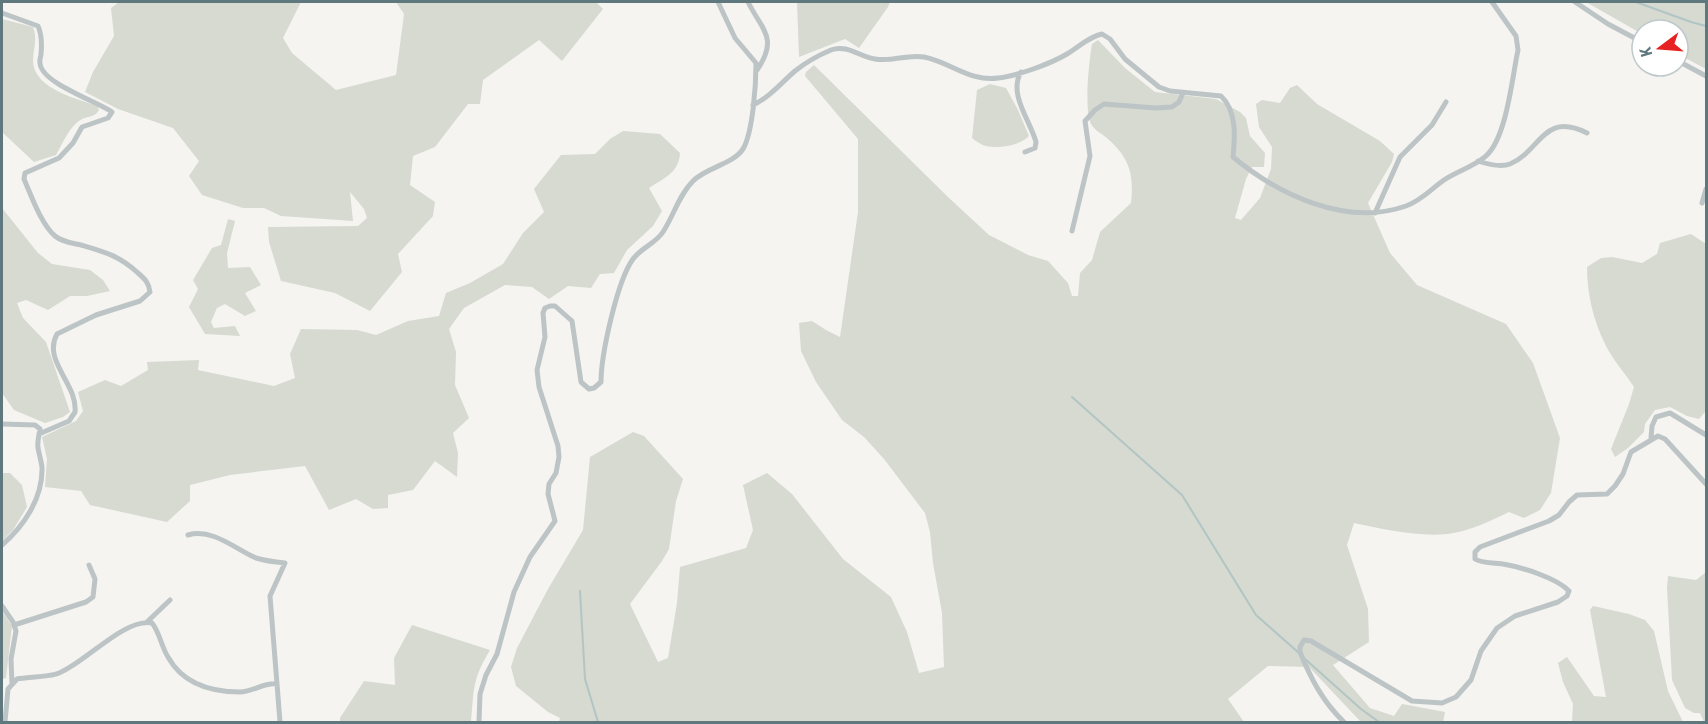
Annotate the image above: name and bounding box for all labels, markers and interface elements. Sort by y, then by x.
north arrow [1630,18,1690,78]
text: K [1636,45,1656,59]

